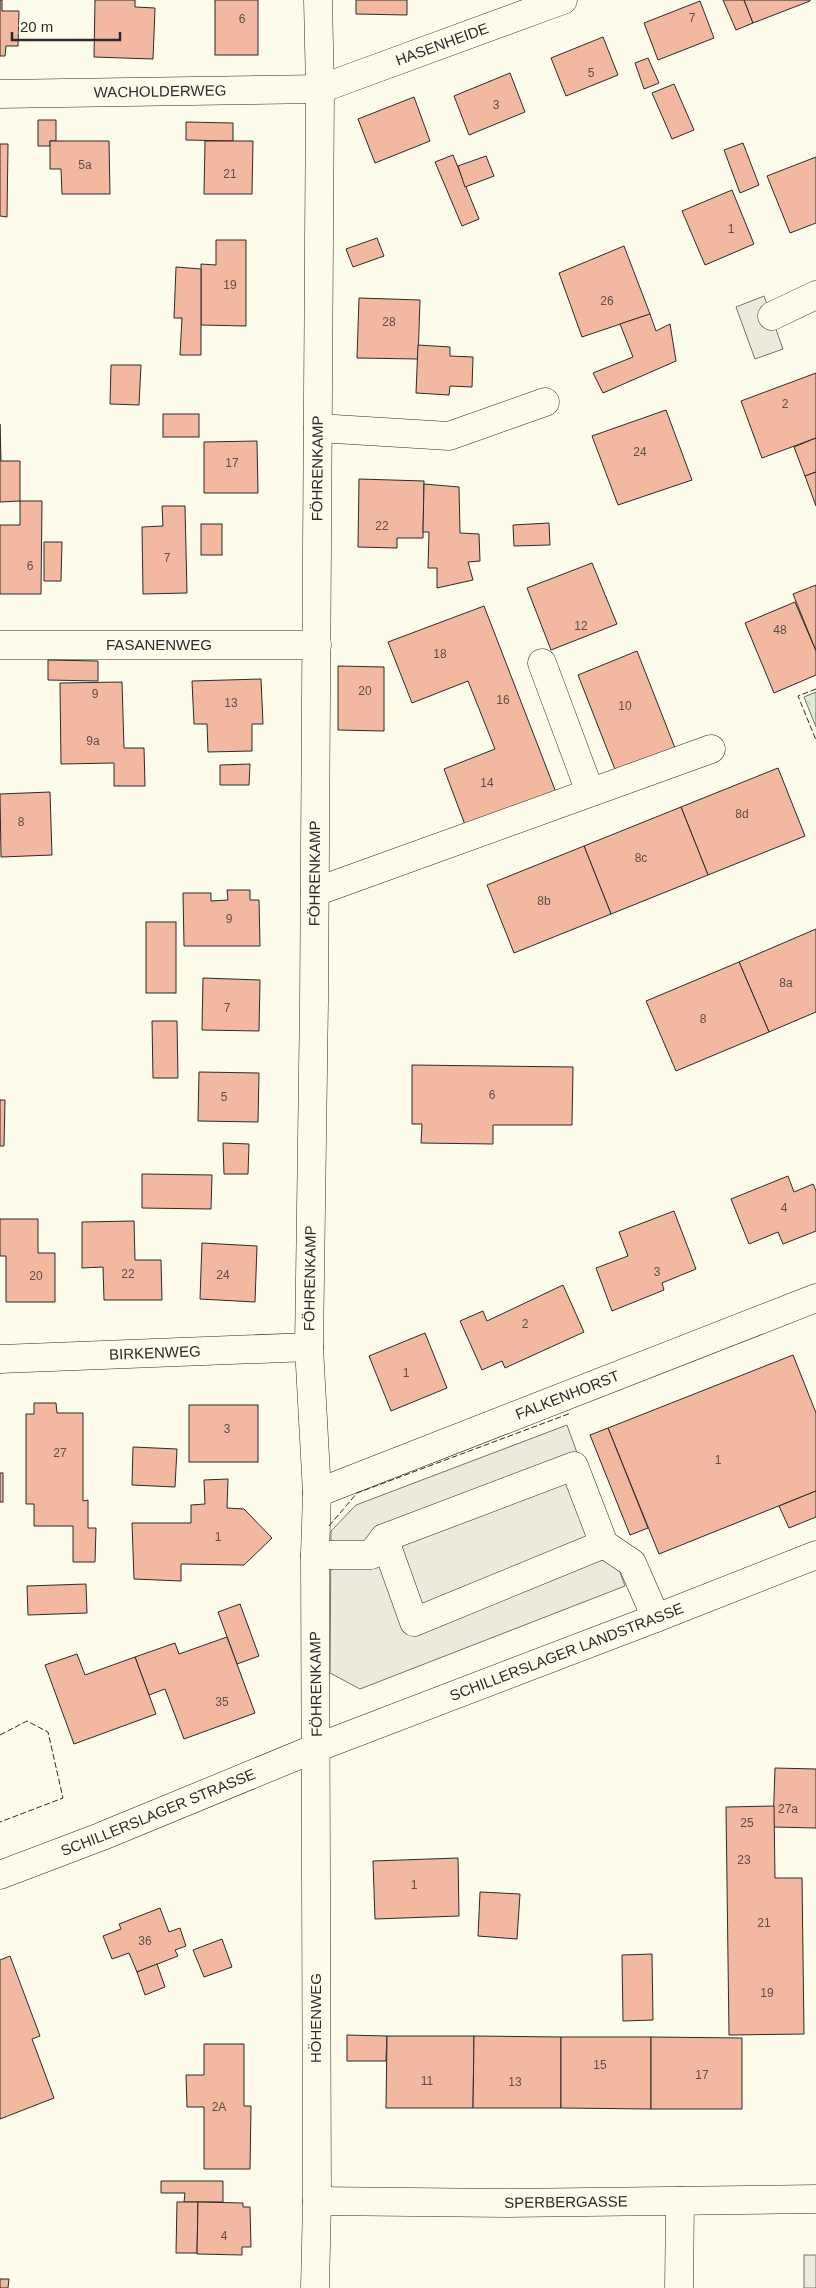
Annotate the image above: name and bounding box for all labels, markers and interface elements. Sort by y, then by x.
scale bar [12,10,120,42]
house number: 7 [689,11,696,25]
house number: 6 [239,12,246,26]
text: 20 m [20,18,53,35]
street label: HASENHEIDE [393,19,491,69]
house number: 5 [588,66,595,80]
street label: WACHOLDERWEG [94,81,226,101]
house number: 3 [493,98,500,112]
house number: 5a [78,158,92,172]
house number: 21 [223,167,237,181]
house number: 1 [728,222,735,236]
house number: 19 [223,278,237,292]
house number: 26 [600,294,614,308]
house number: 28 [382,315,396,329]
house number: 2 [782,397,789,411]
street label: FÖHRENKAMP [308,415,326,521]
house number: 24 [633,445,647,459]
house number: 17 [225,456,239,470]
house number: 22 [375,519,389,533]
house number: 7 [164,551,171,565]
house number: 6 [27,559,34,573]
house number: 12 [574,619,588,633]
house number: 48 [773,623,787,637]
street label: FASANENWEG [106,636,212,653]
house number: 18 [433,647,447,661]
house number: 20 [358,684,372,698]
house number: 9 [92,687,99,701]
house number: 16 [496,693,510,707]
house number: 13 [224,696,238,710]
house number: 10 [618,699,632,713]
house number: 9a [86,734,100,748]
house number: 14 [480,776,494,790]
house number: 8d [735,807,749,821]
house number: 8 [18,815,25,829]
street label: FÖHRENKAMP [305,820,323,926]
house number: 8c [635,851,647,865]
house number: 8b [537,894,551,908]
house number: 9 [226,912,233,926]
house number: 8a [779,976,793,990]
house number: 7 [224,1001,231,1015]
house number: 8 [700,1012,707,1026]
house number: 6 [489,1088,496,1102]
house number: 5 [221,1090,228,1104]
house number: 4 [781,1201,788,1215]
street label: FÖHRENKAMP [300,1225,319,1331]
house number: 3 [654,1265,661,1279]
house number: 22 [121,1267,135,1281]
house number: 24 [216,1268,230,1282]
house number: 20 [29,1269,43,1283]
house number: 2 [522,1317,529,1331]
street label: BIRKENWEG [109,1342,201,1363]
house number: 1 [403,1366,410,1380]
street label: FALKENHORST [513,1367,622,1423]
house number: 3 [224,1422,231,1436]
house number: 27 [53,1446,67,1460]
house number: 1 [715,1453,722,1467]
house number: 1 [215,1530,222,1544]
street label: SCHILLERSLAGER LANDSTRASSE [447,1599,686,1704]
street label: FÖHRENKAMP [306,1631,325,1737]
house number: 35 [215,1695,229,1709]
street label: SCHILLERSLAGER STRASSE [58,1765,258,1859]
house number: 27a [778,1802,798,1816]
house number: 25 [740,1816,754,1830]
house number: 23 [737,1853,751,1867]
house number: 1 [411,1878,418,1892]
house number: 21 [757,1916,771,1930]
house number: 36 [138,1934,152,1948]
street label: HÖHENWEG [307,1973,324,2063]
house number: 19 [760,1986,774,2000]
house number: 15 [593,2058,607,2072]
house number: 17 [695,2068,709,2082]
house number: 11 [421,2074,434,2088]
house number: 13 [508,2075,522,2089]
house number: 2A [212,2100,226,2114]
street label: SPERBERGASSE [504,2192,628,2211]
house number: 4 [221,2229,228,2243]

